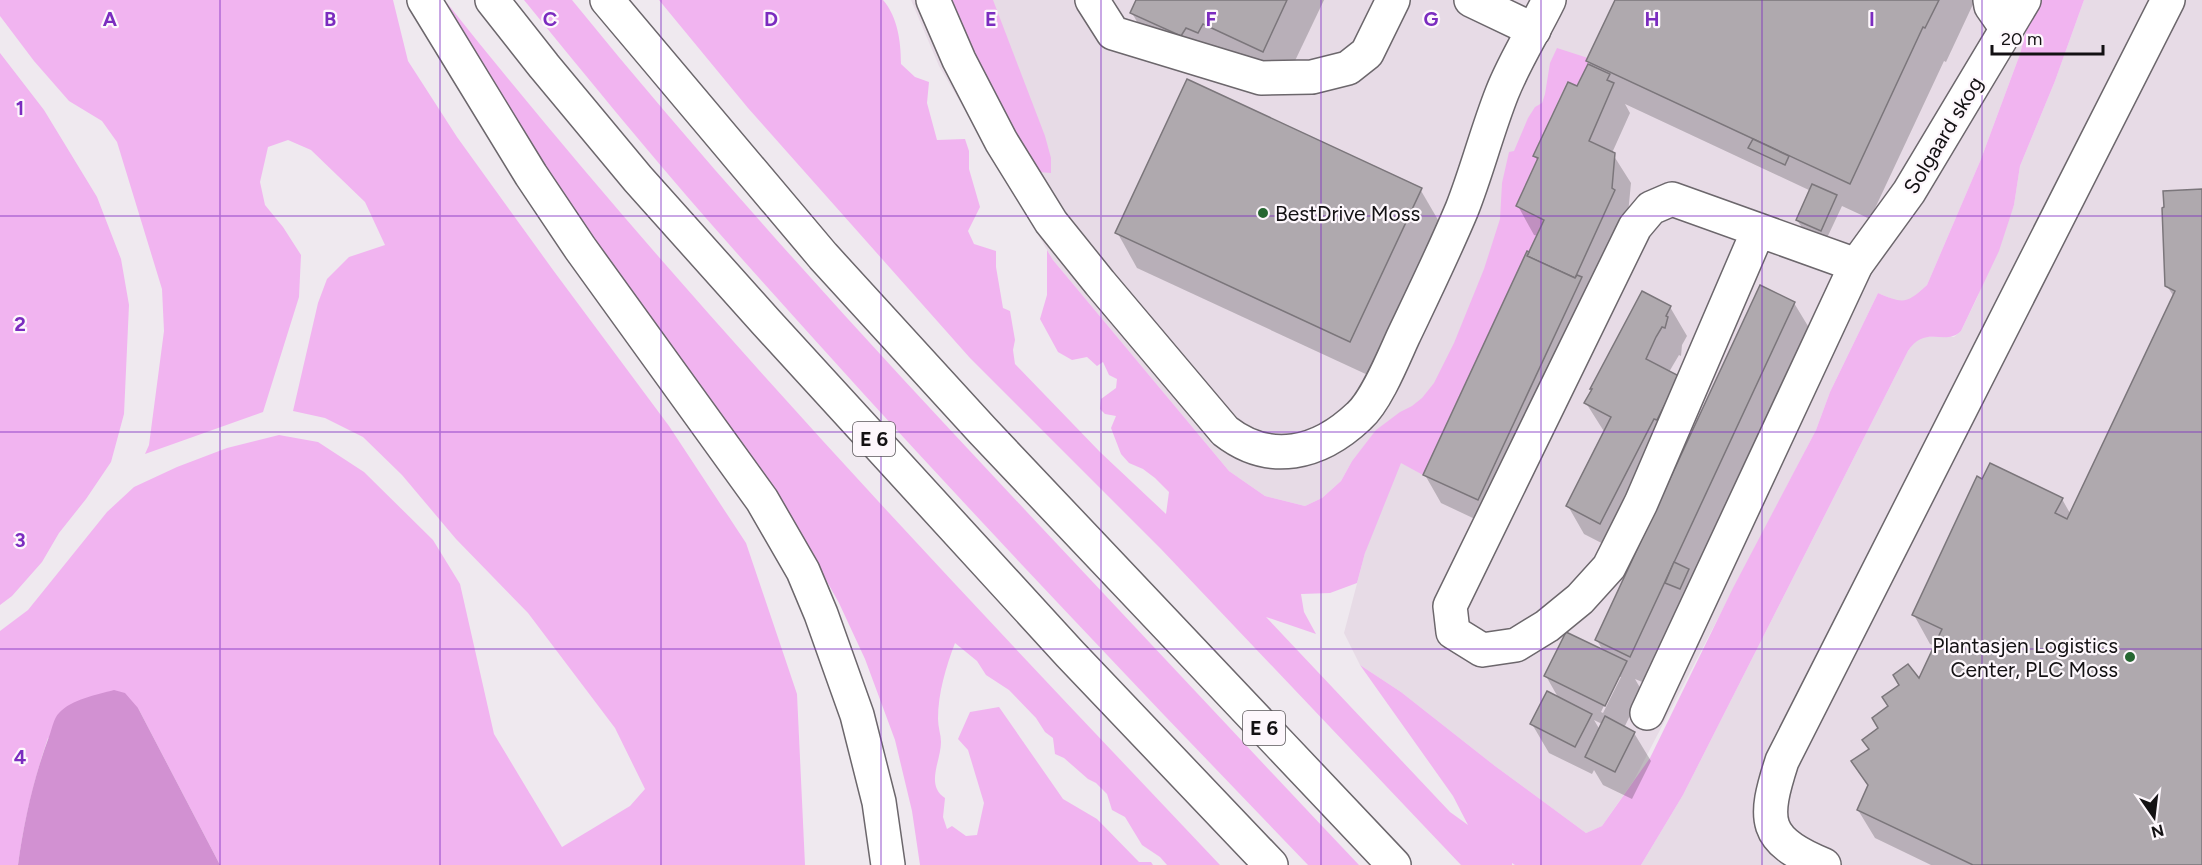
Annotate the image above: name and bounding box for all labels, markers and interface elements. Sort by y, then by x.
text: A [103,7,118,31]
text: B [324,7,336,31]
text: C [543,7,557,31]
text: D [764,7,778,31]
text: E [985,7,997,31]
text: F [1205,7,1217,31]
text: G [1424,7,1439,31]
text: H [1645,7,1660,31]
text: I [1869,7,1875,31]
scale bar [1992,18,2103,56]
text: 20 m [2001,28,2042,50]
street label: Solgaard skog [1898,72,1988,198]
text: 1 [16,96,24,120]
place label: BestDrive Moss [1275,201,1420,226]
marker: BestDrive Moss [1256,206,1270,220]
text: 2 [14,312,26,336]
road number: E 6 [853,422,895,456]
text: 3 [14,528,26,552]
place label: Plantasjen Logistics Center, PLC Moss [1932,633,2118,682]
marker: Plantasjen Logistics Center, PLC Moss [2123,650,2137,664]
road number: E 6 [1243,711,1285,745]
text: 4 [14,745,27,769]
north arrow [2124,787,2184,847]
text: N [2149,820,2166,842]

